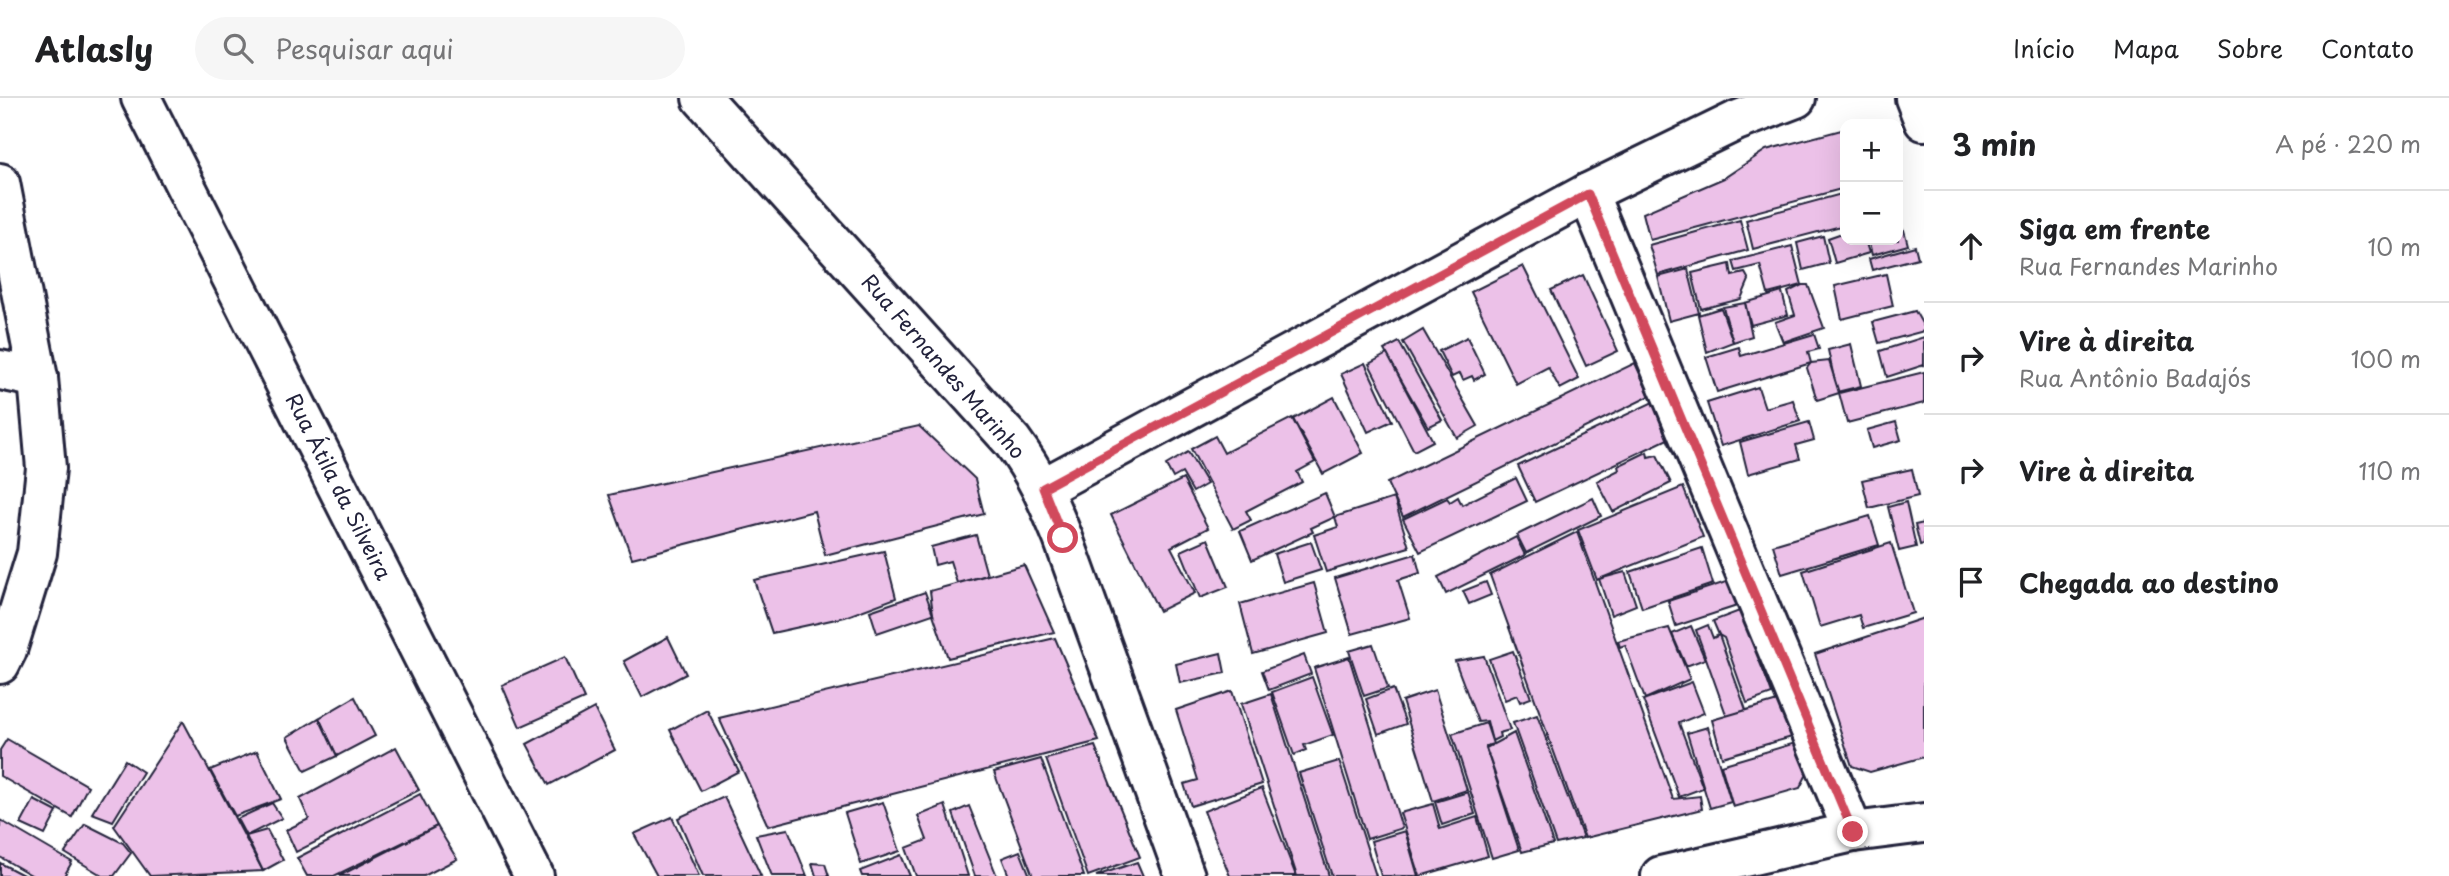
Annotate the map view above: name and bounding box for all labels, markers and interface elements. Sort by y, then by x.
search box [195,17,685,80]
text: Atlasly [35,23,153,73]
icon: search [219,29,257,67]
text: Pesquisar aqui [275,29,454,68]
text: Início [2013,30,2075,66]
text: Mapa [2113,30,2179,66]
text: Sobre [2217,30,2283,66]
text: Contato [2321,30,2414,66]
map controls [1840,119,1903,245]
button: + [1840,119,1903,182]
text: 3 min [1952,121,2037,166]
text: A pé · 220 m [2275,126,2421,161]
button: − [1840,182,1903,245]
text: Siga em frente [2019,209,2210,248]
icon: ahead [1952,227,1990,265]
text: 10 m [2367,229,2421,264]
text: Rua Fernandes Marinho [2019,248,2278,283]
street label: Rua Fernandes Marinho [855,266,1034,465]
text: Vire à direita [2019,321,2194,360]
icon: right [1952,339,1990,377]
text: 100 m [2351,341,2421,376]
text: Rua Antônio Badajós [2019,360,2251,395]
street label: Rua Átila da Silveira [279,387,401,586]
icon: right [1952,451,1990,489]
text: Vire à direita [2019,451,2194,490]
text: 110 m [2359,453,2421,488]
route start [1047,522,1078,553]
icon: arrive [1952,563,1990,601]
text: Chegada ao destino [2019,563,2278,602]
route end [1837,816,1868,847]

